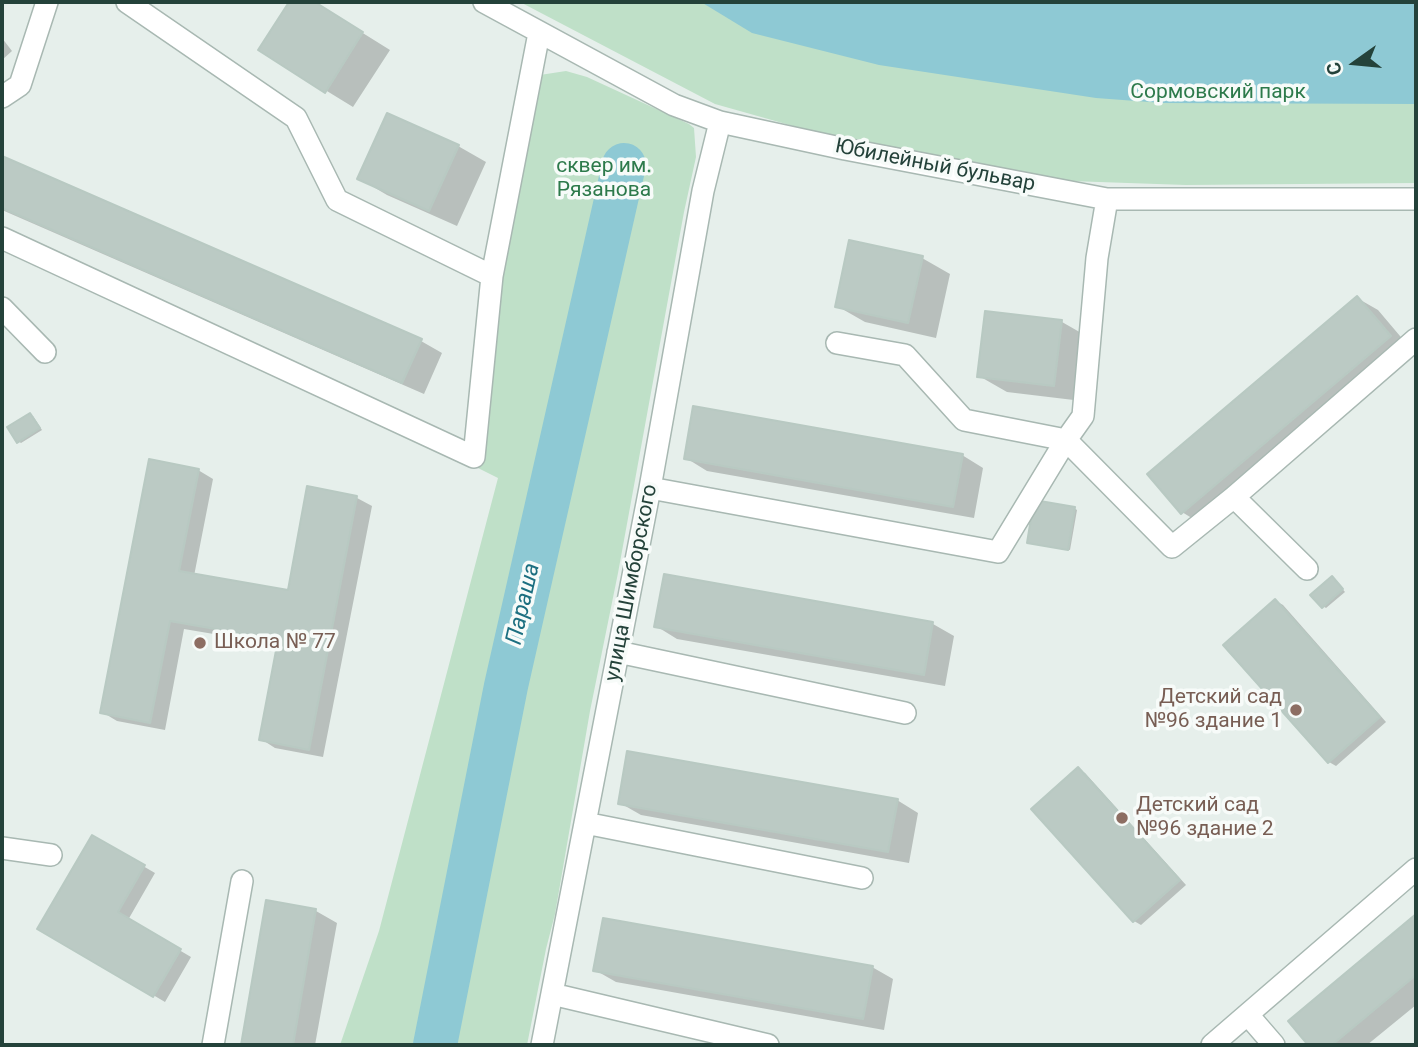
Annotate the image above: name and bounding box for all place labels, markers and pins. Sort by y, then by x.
place label: Школа № 77 [214,630,336,656]
marker: Школа № 77 [192,635,208,651]
place label: Детский сад №96 здание 1 [1144,685,1282,735]
marker: Детский сад №96 здание 1 [1288,702,1304,718]
place label: Детский сад №96 здание 2 [1136,793,1274,843]
marker: Детский сад №96 здание 2 [1114,810,1130,826]

